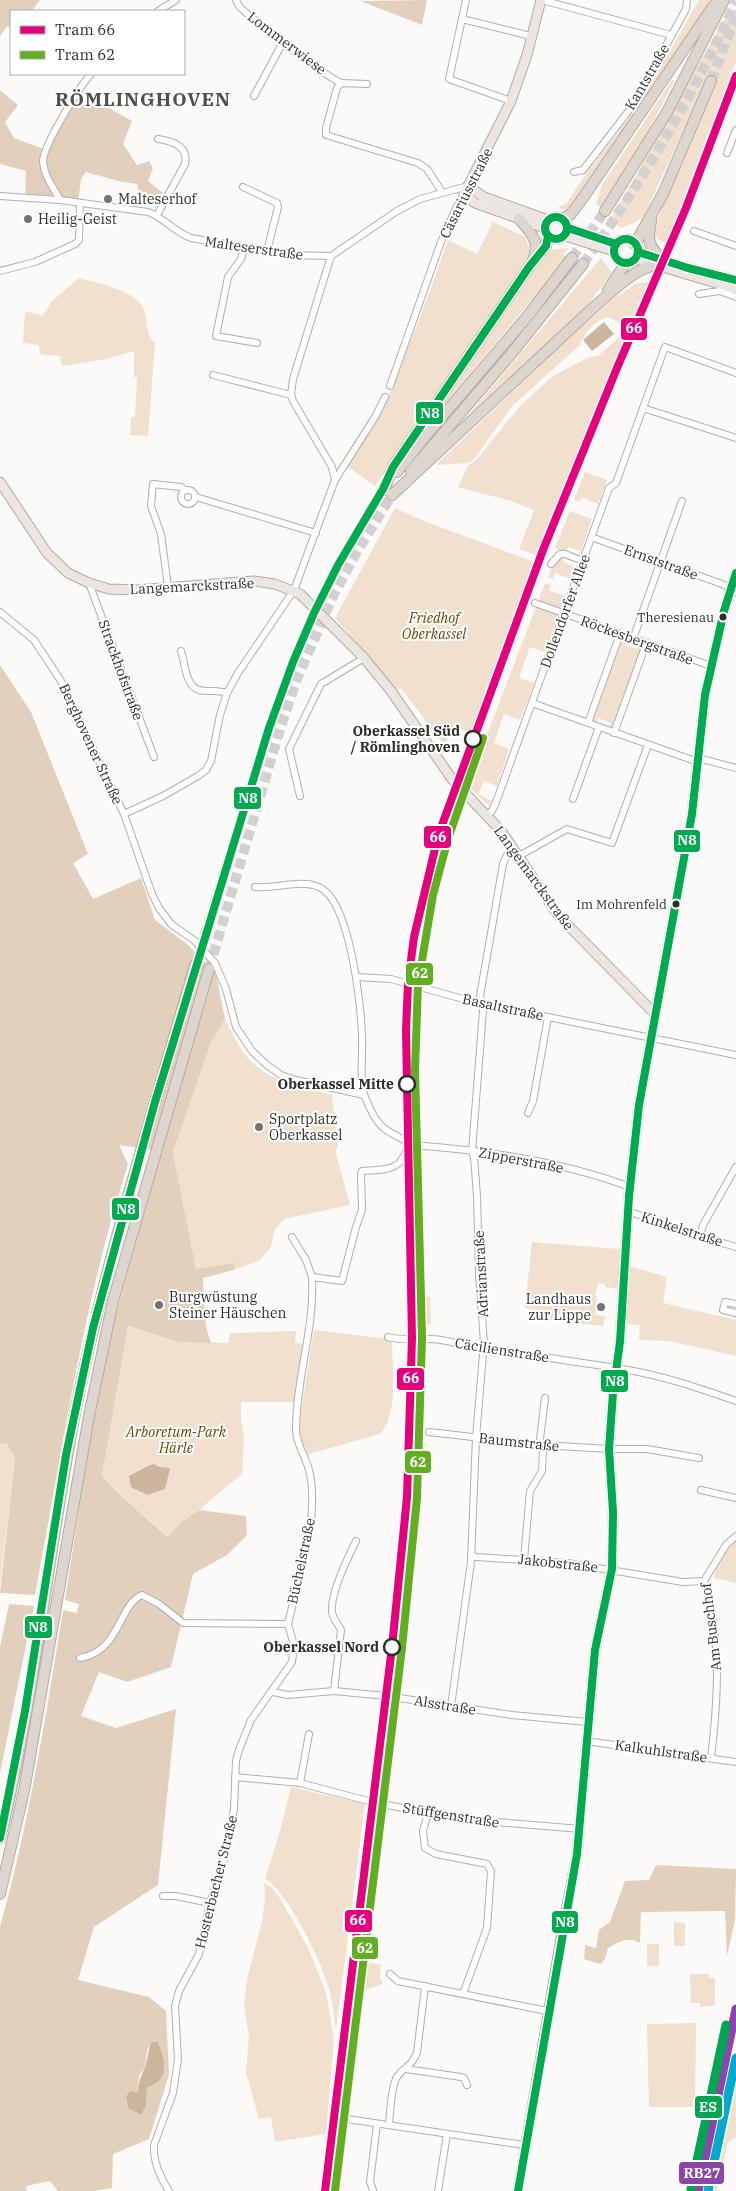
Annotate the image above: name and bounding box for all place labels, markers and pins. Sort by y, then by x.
place label: Malteserhof [118,190,198,208]
marker: Malteserhof [102,193,114,205]
place label: Heilig-Geist [38,210,117,228]
marker: Heilig-Geist [22,213,34,225]
place label: Theresienau [637,609,714,626]
marker: Theresienau [718,612,728,622]
place label: Oberkassel Süd / Römlinghoven [351,722,460,756]
marker: Oberkassel Süd / Römlinghoven [464,730,482,748]
place label: Im Mohrenfeld [576,896,667,913]
marker: Im Mohrenfeld [671,899,681,909]
place label: Oberkassel Mitte [278,1075,394,1093]
marker: Oberkassel Mitte [398,1075,416,1093]
place label: Sportplatz Oberkassel [269,1110,342,1144]
marker: Sportplatz Oberkassel [253,1121,265,1133]
place label: Burgwüstung Steiner Häuschen [169,1288,287,1322]
place label: Landhaus zur Lippe [526,1290,591,1324]
marker: Burgwüstung Steiner Häuschen [153,1299,165,1311]
marker: Landhaus zur Lippe [595,1301,607,1313]
place label: Oberkassel Nord [263,1638,379,1656]
marker: Oberkassel Nord [383,1638,401,1656]

